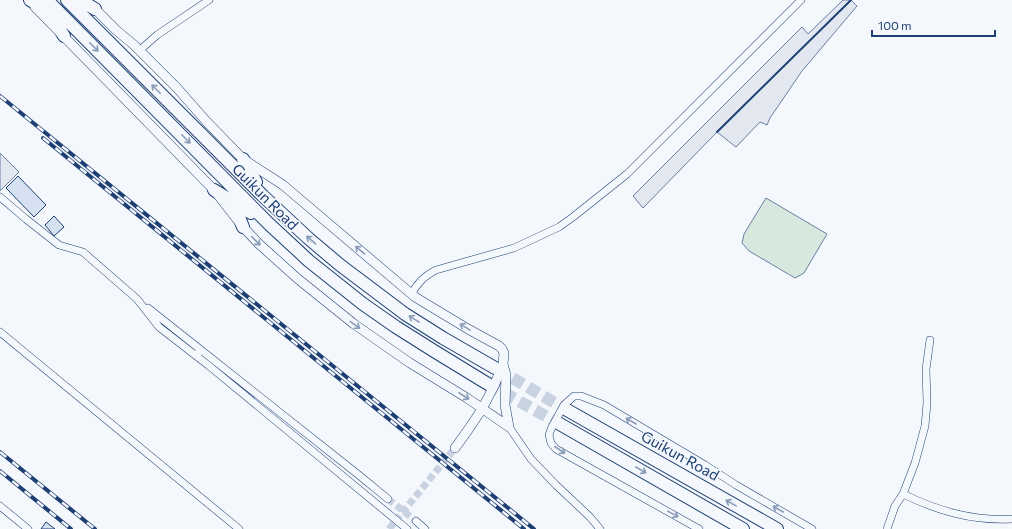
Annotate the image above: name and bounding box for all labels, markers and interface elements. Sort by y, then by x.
scale bar [872,12,995,38]
text: 100 m [878,18,912,32]
one-way arrow [89,42,99,52]
one-way arrow [151,84,161,94]
one-way arrow [181,135,191,144]
street label: Guikun Road [229,159,303,233]
one-way arrow [252,236,261,246]
one-way arrow [306,236,316,245]
one-way arrow [355,246,366,255]
one-way arrow [408,315,419,323]
one-way arrow [350,321,361,329]
one-way arrow [459,322,471,330]
one-way arrow [458,392,469,400]
one-way arrow [625,416,637,424]
street label: Guikun Road [638,426,723,484]
one-way arrow [554,447,566,455]
one-way arrow [635,467,647,475]
one-way arrow [725,498,737,506]
one-way arrow [772,505,784,513]
one-way arrow [667,511,679,519]

